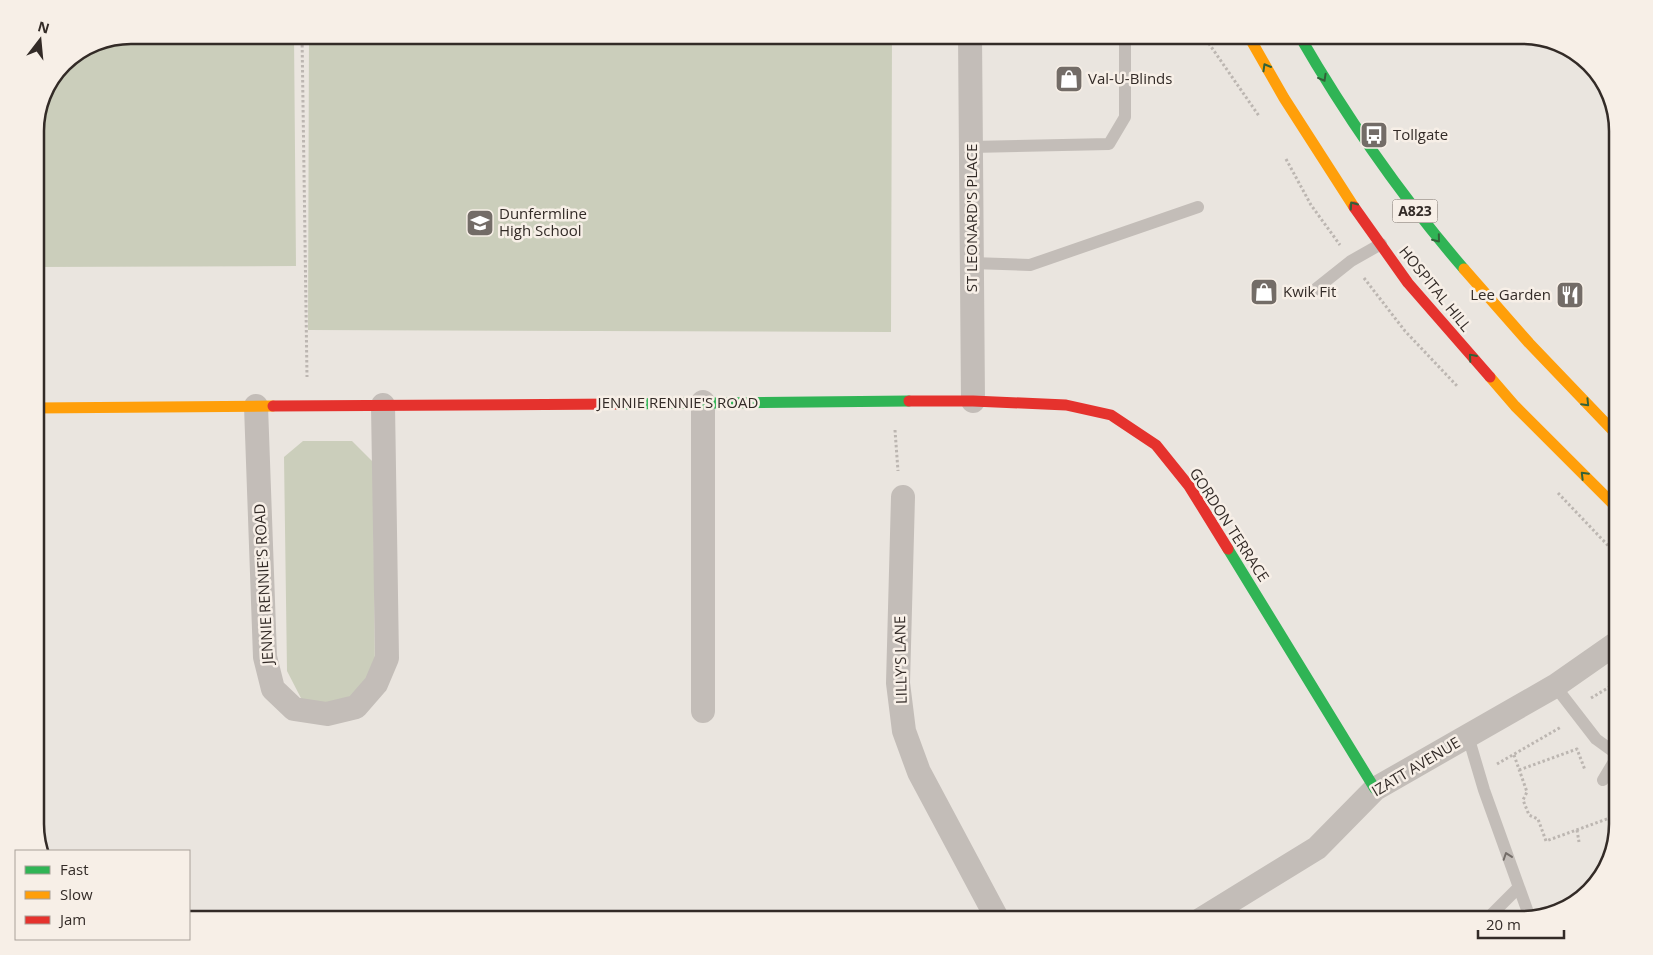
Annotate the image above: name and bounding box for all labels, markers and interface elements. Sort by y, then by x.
north arrow [15,15,65,65]
text: N [36,16,52,38]
one-way arrow [1263,63,1273,72]
shop icon: Val-U-Blinds [1054,64,1084,94]
place label: Val-U-Blinds [1088,68,1172,88]
one-way arrow [1316,73,1326,82]
bus stop icon: Tollgate [1359,120,1389,150]
place label: Tollgate [1393,124,1448,144]
street label: ST LEONARD'S PLACE [961,144,981,292]
road number: A823 [1392,200,1438,222]
one-way arrow [1350,201,1359,211]
place label: Dunfermline High School [499,203,587,240]
school or university icon: Dunfermline High School [465,208,495,238]
one-way arrow [1431,233,1439,242]
street label: HOSPITAL HILL [1395,241,1477,335]
shop icon: Kwik Fit [1249,277,1279,307]
restaurant icon: Lee Garden [1555,280,1585,310]
place label: Kwik Fit [1283,281,1336,301]
place label: Lee Garden [1470,284,1551,304]
one-way arrow [1469,353,1478,362]
street label: JENNIE RENNIE'S ROAD [596,392,758,412]
one-way arrow [1580,397,1589,406]
street label: GORDON TERRACE [1186,464,1274,585]
one-way arrow [1580,472,1589,481]
street label: JENNIE RENNIE'S ROAD [249,503,277,667]
street label: LILLY'S LANE [889,616,911,704]
street label: IZATT AVENUE [1367,732,1464,800]
legend [15,850,190,940]
one-way arrow [1503,852,1513,861]
text: Fast [60,859,89,879]
text: Slow [60,884,93,904]
scale bar [1478,908,1564,940]
text: Jam [58,909,86,929]
text: 20 m [1486,914,1521,934]

